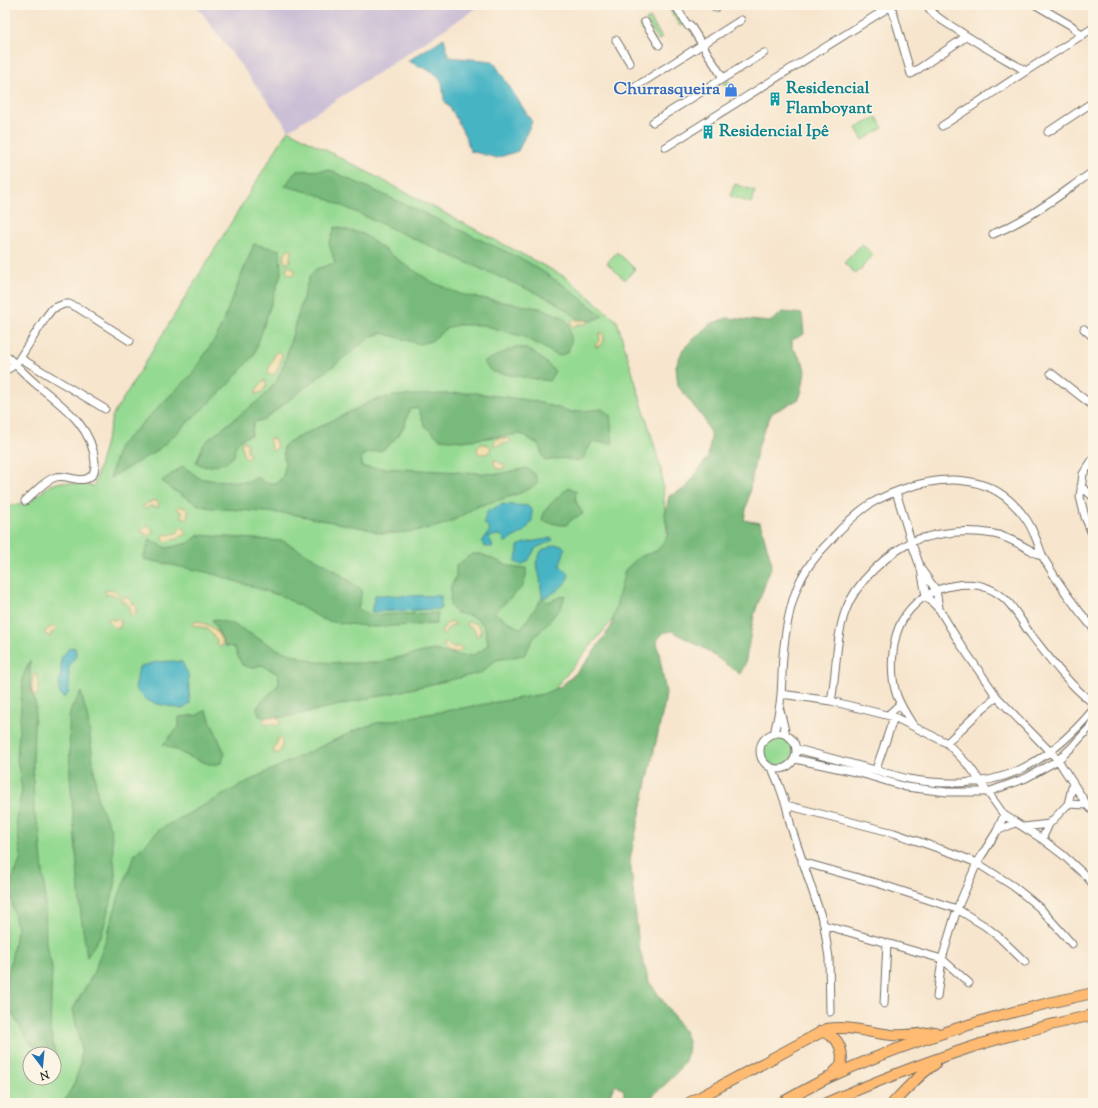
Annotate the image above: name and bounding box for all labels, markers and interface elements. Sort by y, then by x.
place label: Residencial Flamboyant [786,77,872,121]
place label: Churrasqueira [613,78,720,102]
shop icon: Churrasqueira [723,82,739,98]
building icon: Residencial Flamboyant [767,91,783,107]
place label: Residencial Ipê [719,120,829,144]
building icon: Residencial Ipê [700,124,716,140]
north arrow [22,1046,62,1086]
text: N [38,1065,52,1084]

